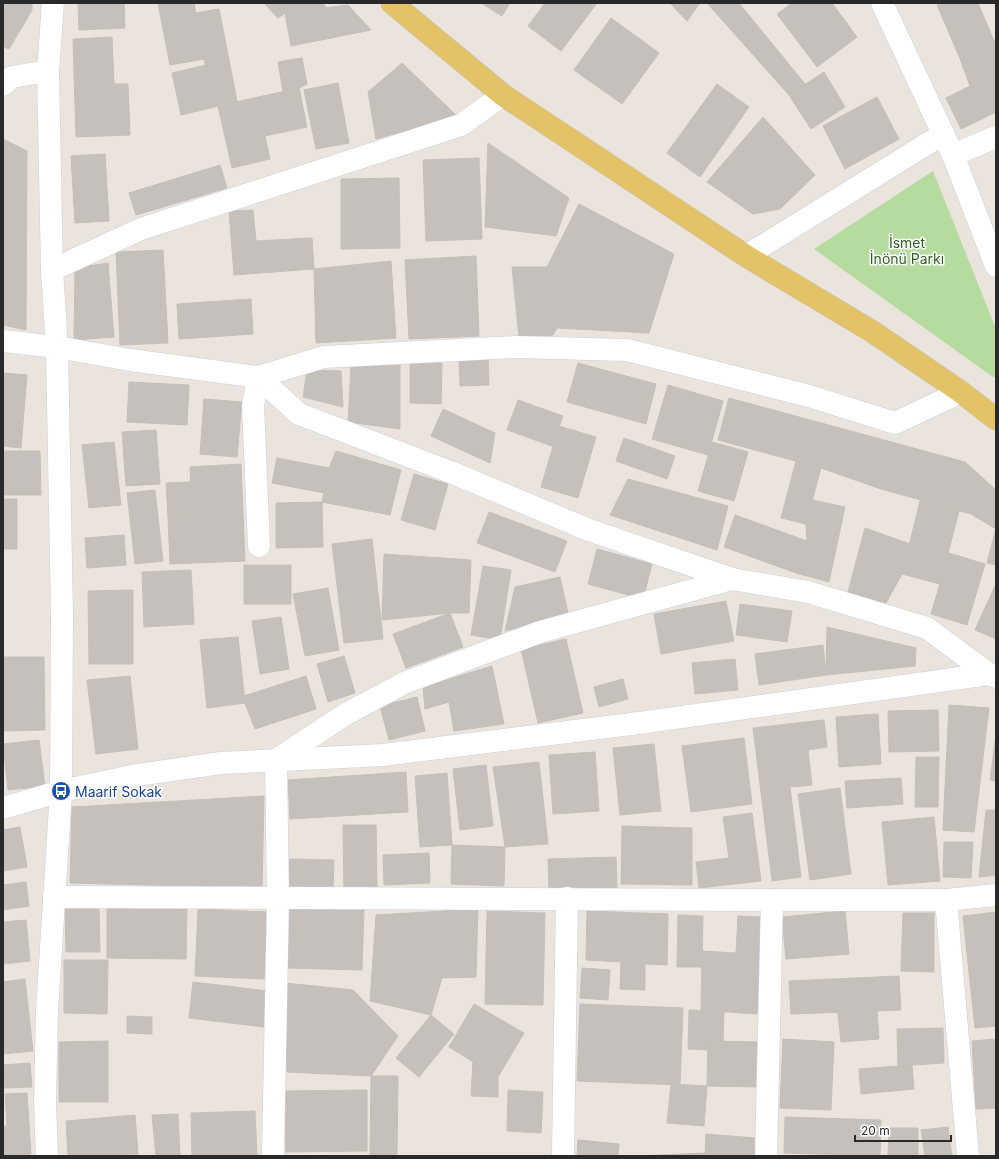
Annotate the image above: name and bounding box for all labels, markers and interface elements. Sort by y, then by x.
park label: İsmet İnönü Parkı [870,234,944,267]
bus stop icon: Maarif Sokak [50,780,72,802]
place label: Maarif Sokak [75,783,162,800]
scale bar [855,1117,951,1143]
text: 20 m [861,1123,890,1138]

